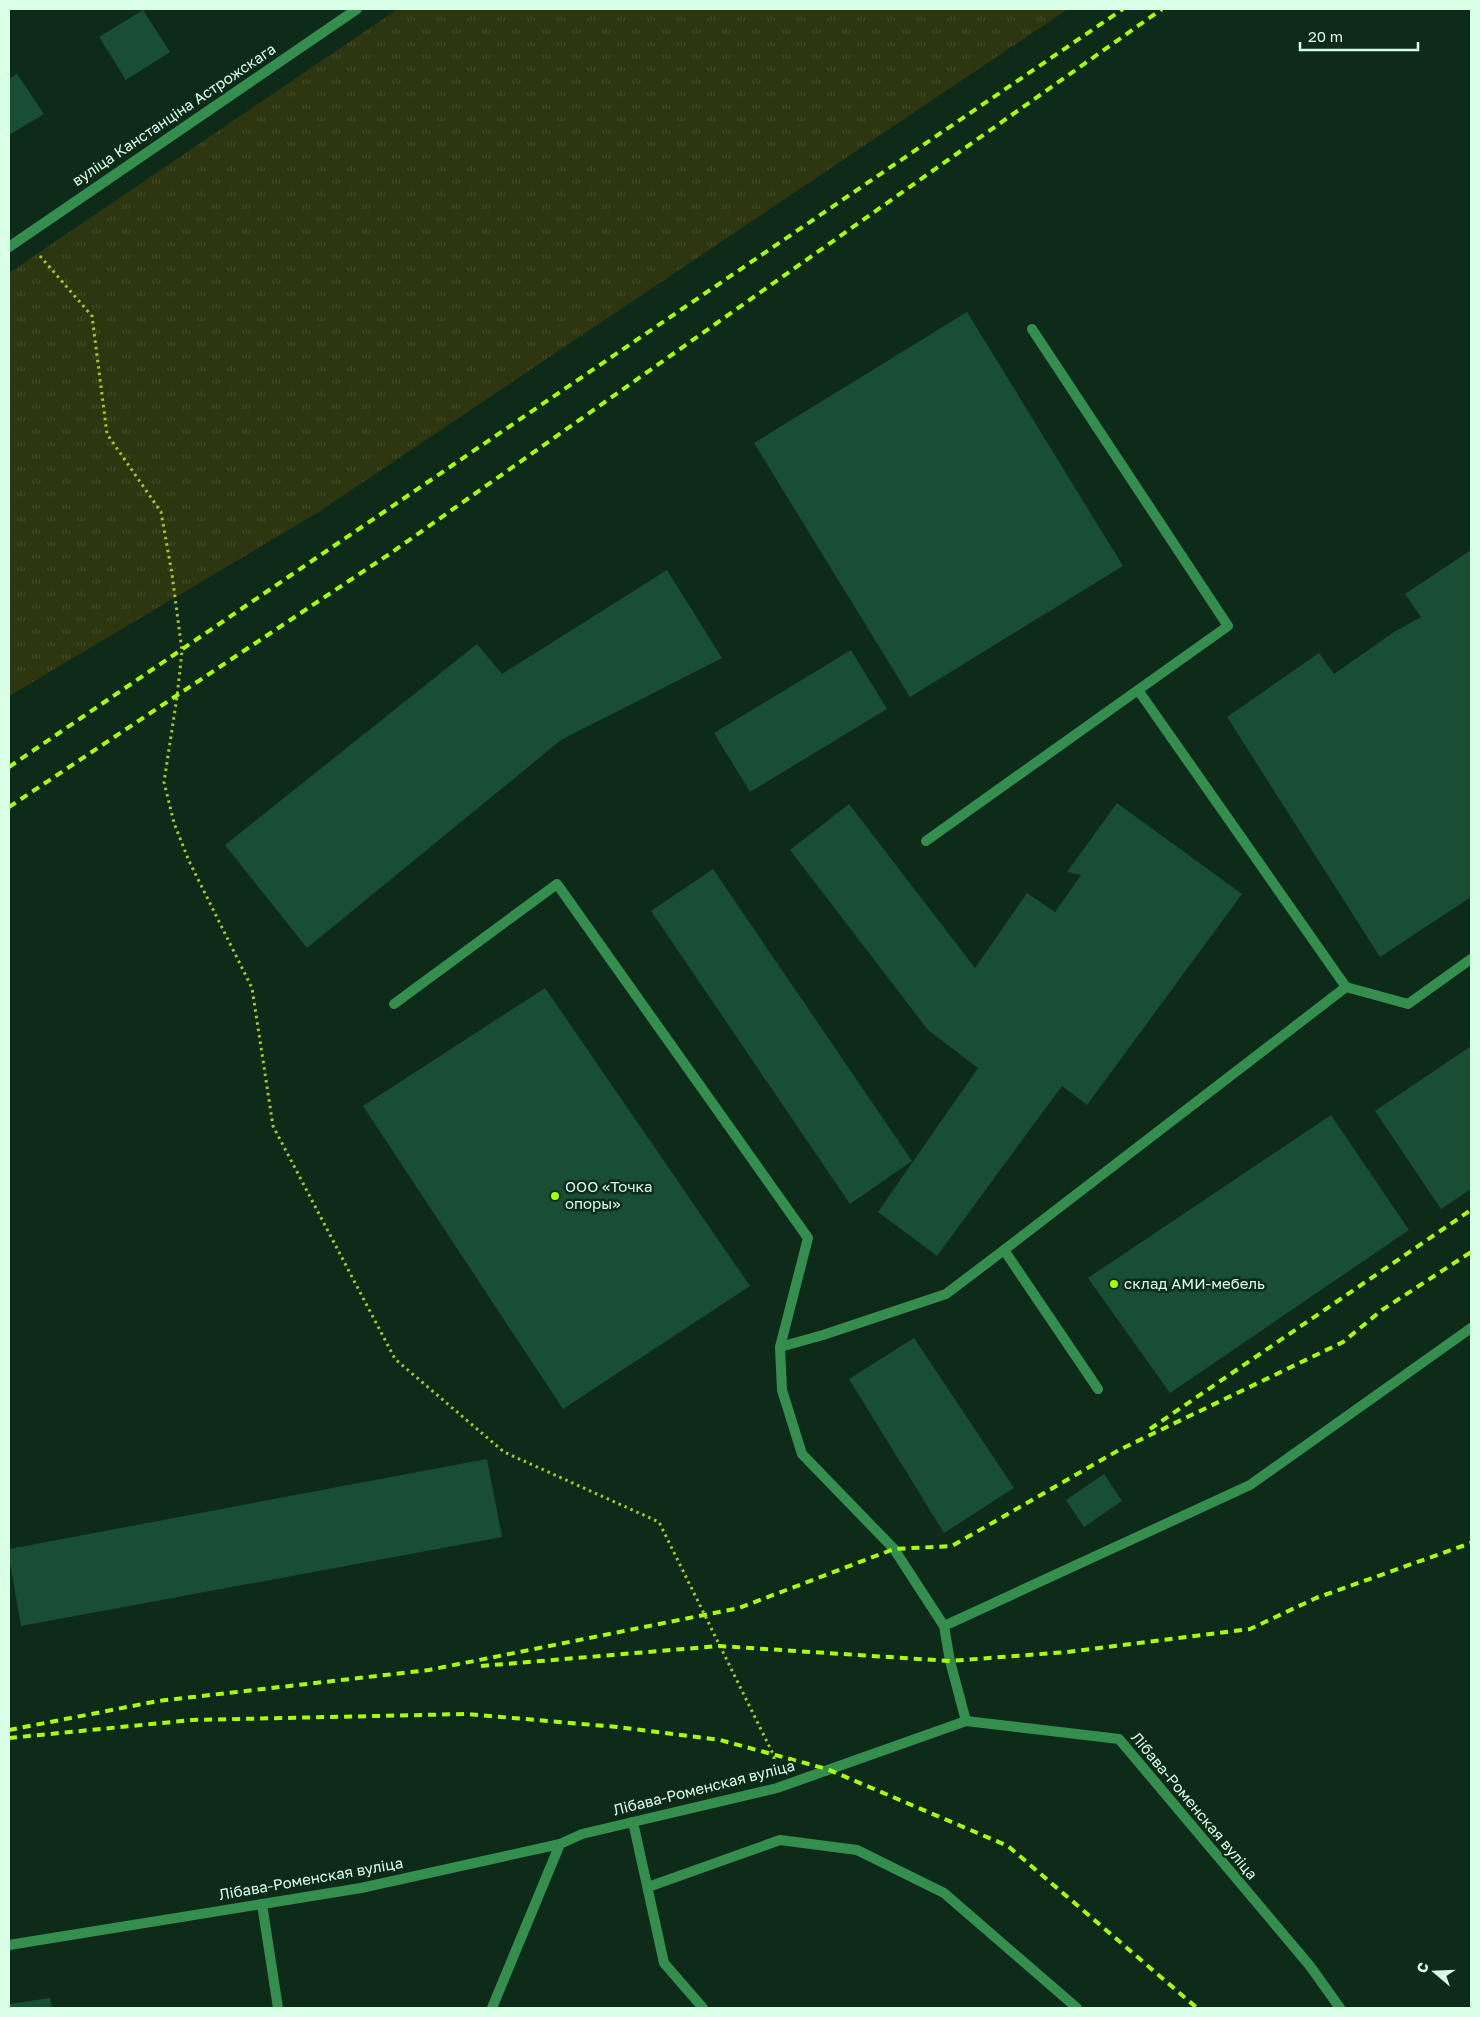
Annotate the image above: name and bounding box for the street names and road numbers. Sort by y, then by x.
street label: вуліца Канстанціна Астрожскага [68,39,279,189]
street label: Лібава-Роменская вуліца [1128,1728,1262,1883]
street label: Лібава-Роменская вуліца [611,1756,796,1818]
street label: Лібава-Роменская вуліца [217,1853,404,1903]

